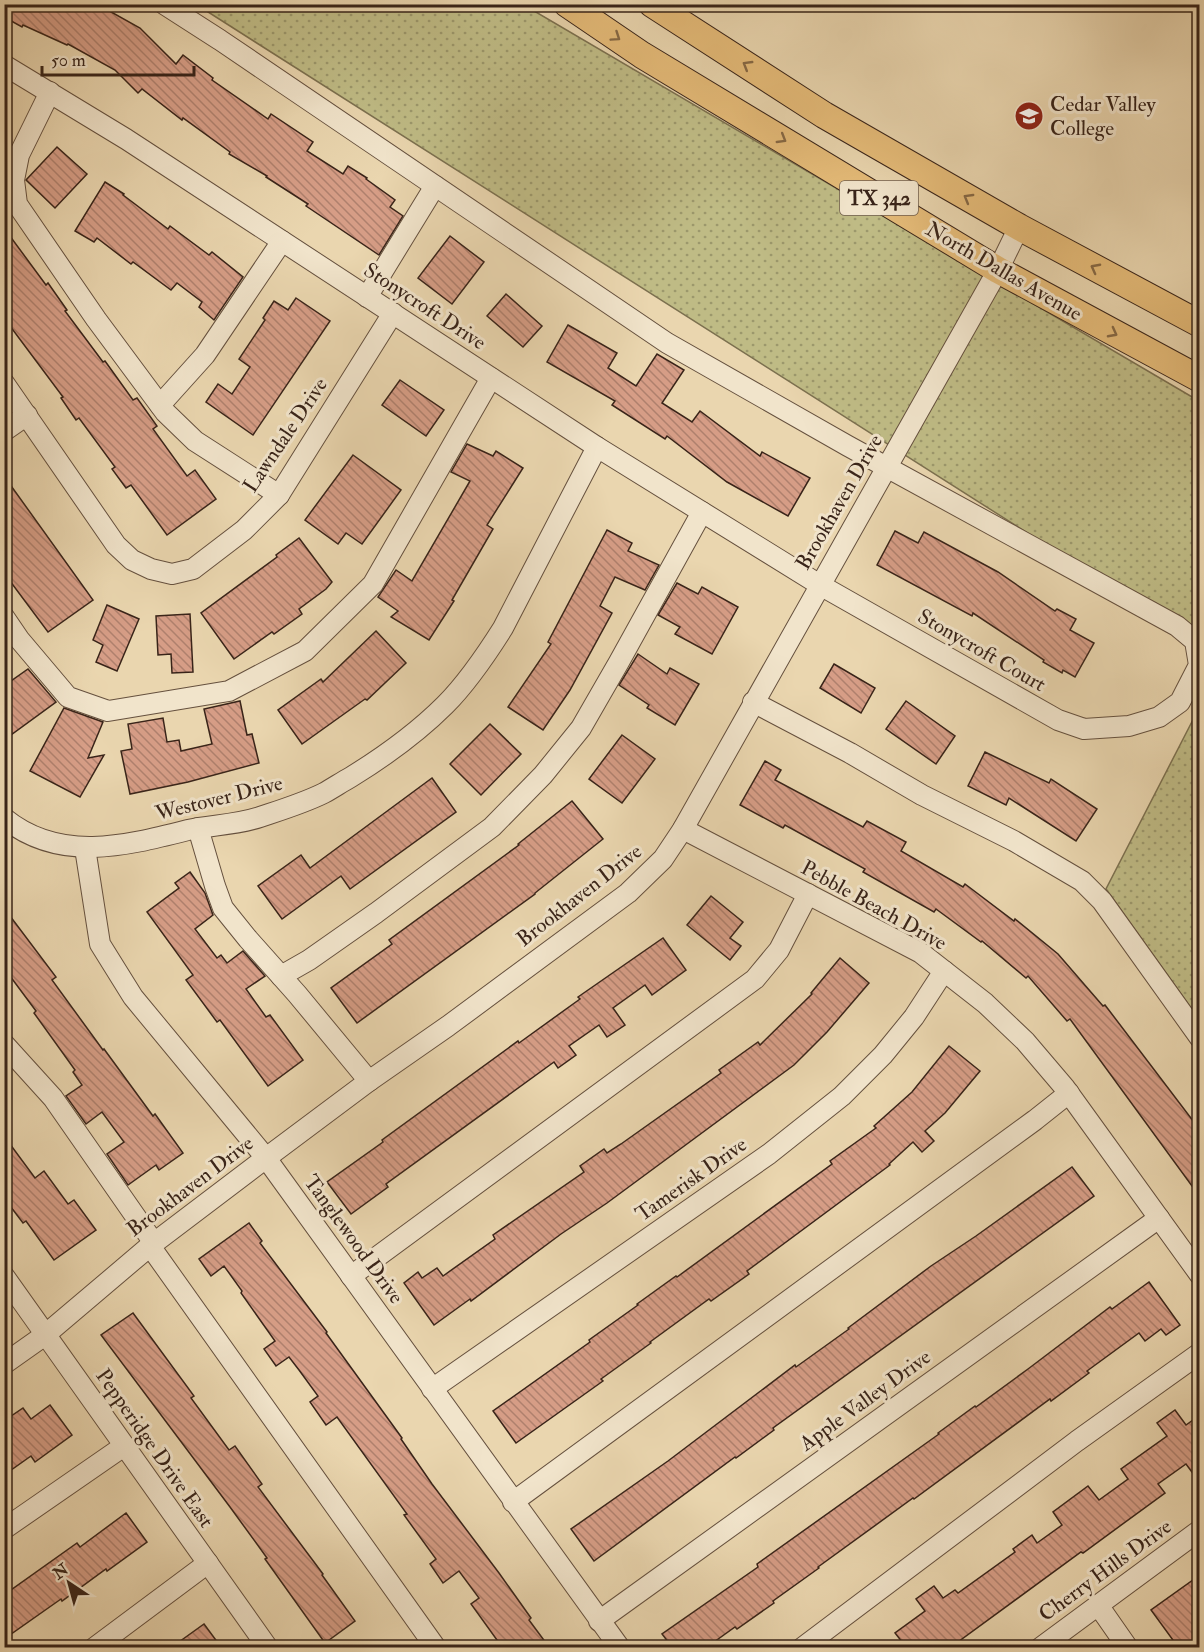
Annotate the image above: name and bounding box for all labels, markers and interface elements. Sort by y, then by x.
one-way arrow [609,30,620,41]
scale bar [42,39,194,77]
text: 50 m [51,49,86,72]
one-way arrow [743,61,753,72]
place label: Cedar Valley College [1050,91,1157,142]
school or university icon: Cedar Valley College [1013,100,1045,132]
one-way arrow [776,132,786,143]
road number: TX 342 [840,181,918,215]
one-way arrow [964,194,974,205]
street label: North Dallas Avenue [921,216,1087,327]
street label: Stonycroft Drive [358,257,491,356]
one-way arrow [1090,264,1101,275]
one-way arrow [1107,326,1117,337]
street label: Lawndale Drive [237,372,334,498]
street label: Brookhaven Drive [790,430,889,575]
street label: Stonycroft Court [913,603,1051,698]
street label: Westover Drive [152,770,286,828]
street label: Brookhaven Drive [511,838,648,953]
street label: Pebble Beach Drive [796,854,952,957]
street label: Brookhaven Drive [122,1130,259,1243]
street label: Tamerisk Drive [630,1131,752,1228]
street label: Tanglewood Drive [298,1169,410,1309]
street label: Apple Valley Drive [794,1344,936,1458]
street label: Pepperidge Drive East [90,1364,220,1533]
street label: Cherry Hills Drive [1034,1513,1177,1628]
north arrow [39,1553,99,1613]
text: N [48,1559,73,1585]

